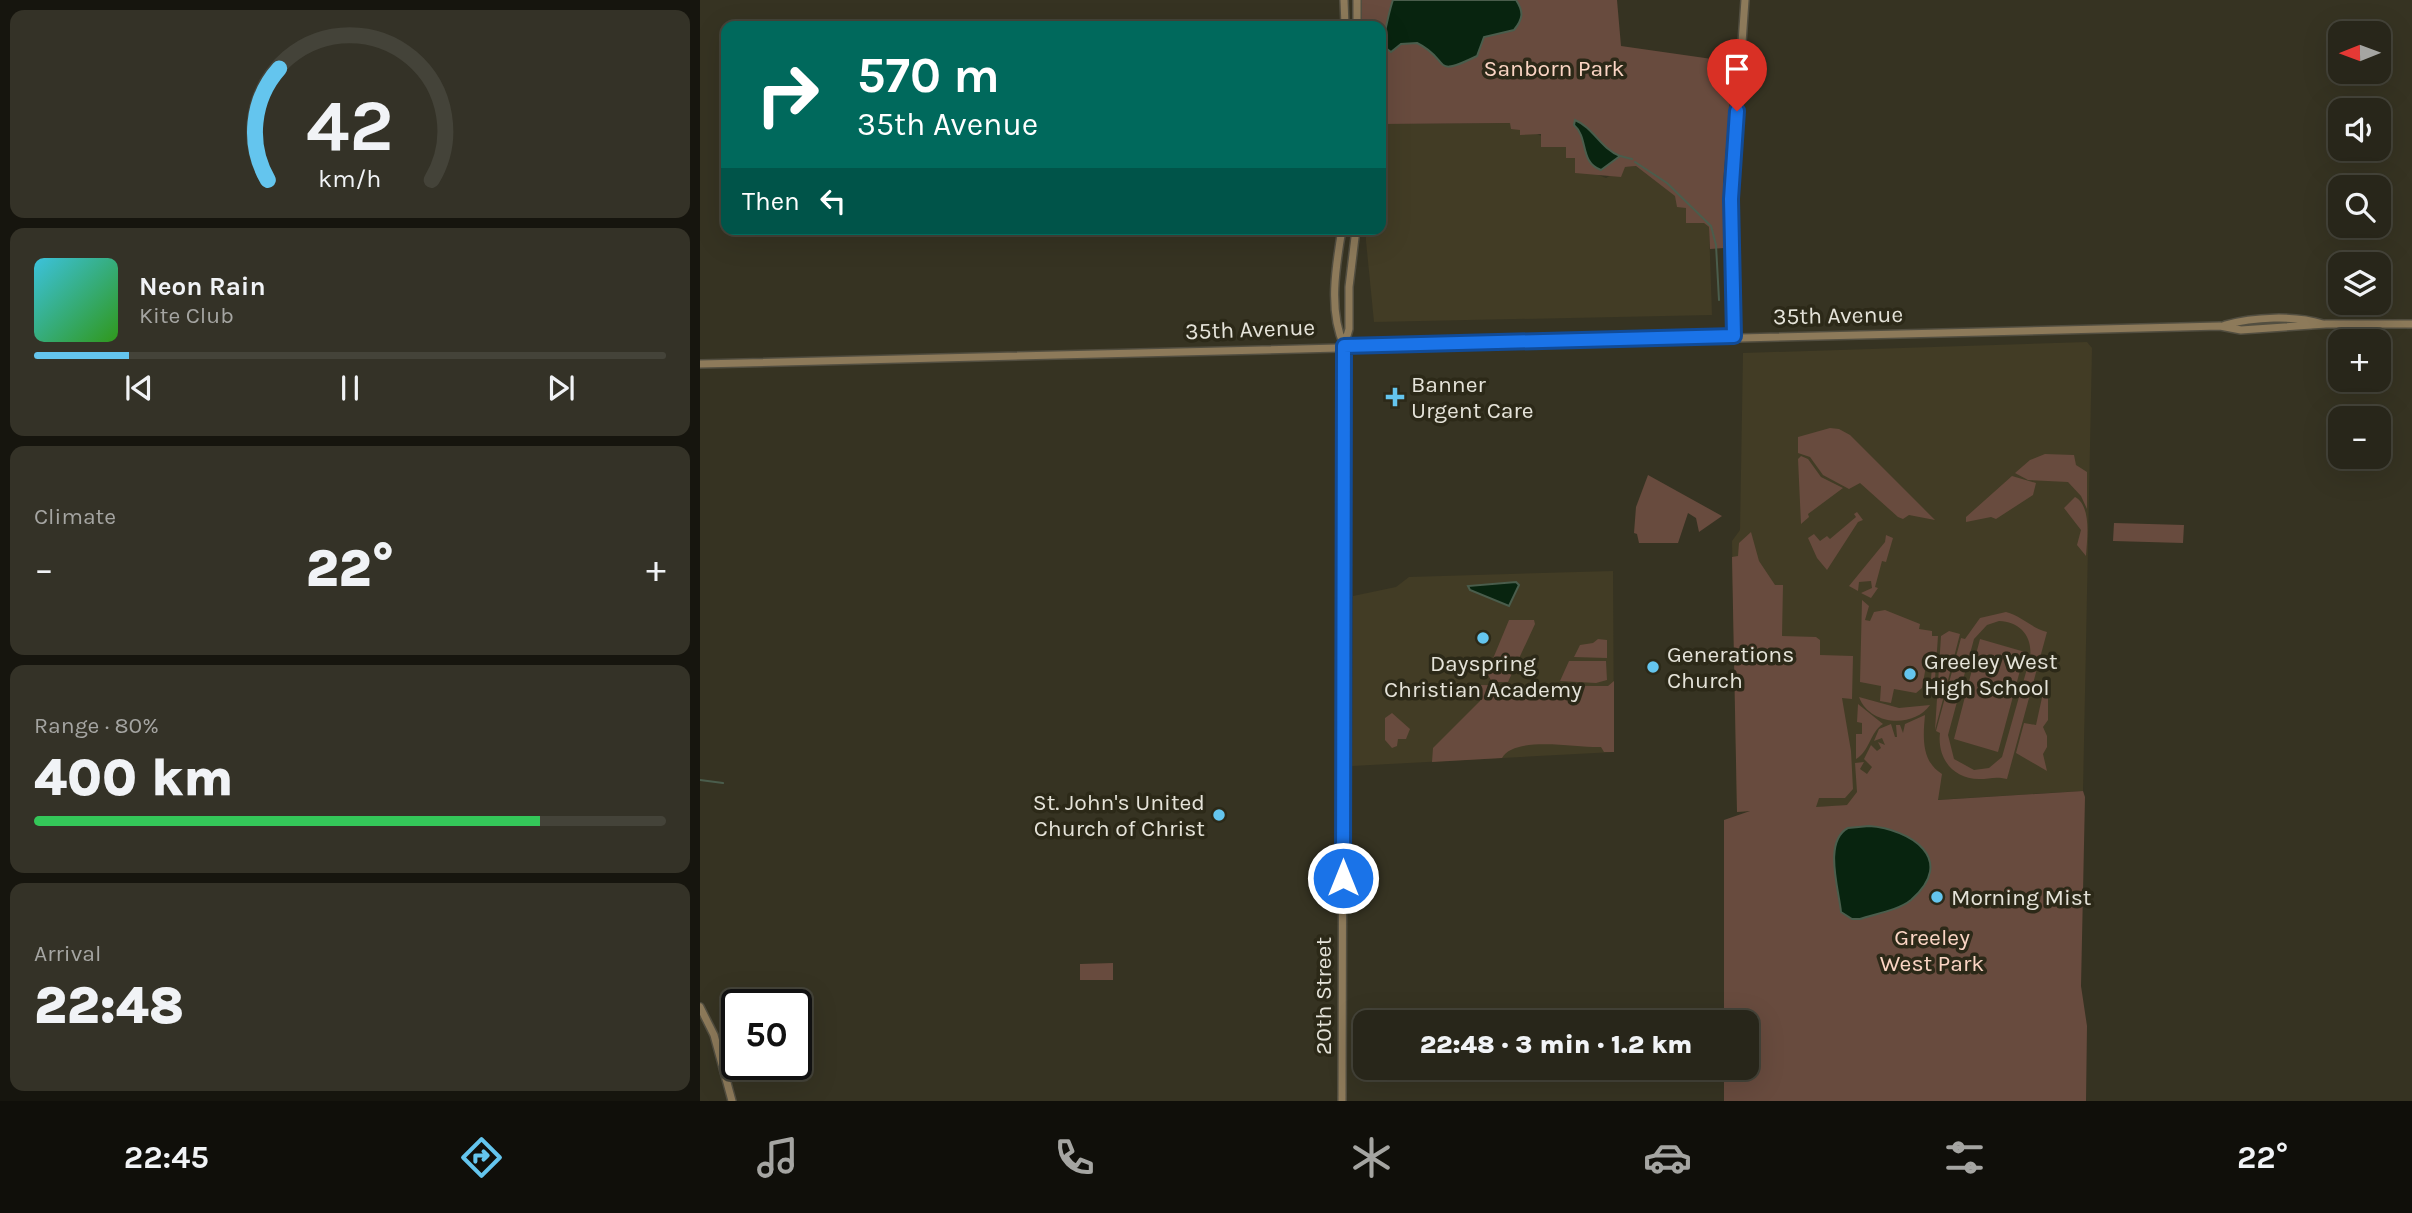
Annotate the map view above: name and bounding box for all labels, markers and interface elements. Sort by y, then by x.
north arrow [2328,21,2390,84]
map controls [2328,21,2391,469]
pin [1707,39,1767,111]
text: 570 m [857,47,1000,104]
icon: right [742,49,833,140]
icon: arrive [1718,50,1756,88]
park label: Sanborn Park [1484,55,1625,82]
text: 42 [306,83,394,168]
button: sound [2328,98,2391,161]
text: 35th Avenue [857,106,1038,143]
text: km/h [318,164,382,193]
button: search [2328,175,2391,238]
icon: left [814,182,852,220]
text: Then [742,186,800,217]
button: layers [2328,252,2391,315]
text: Neon Rain [139,271,266,302]
street label: 35th Avenue [1773,301,1903,330]
text: Kite Club [139,302,234,329]
street label: 35th Avenue [1184,314,1316,345]
button: + [2328,329,2391,392]
icon: previous [120,369,158,407]
icon: pause [331,369,369,407]
icon: next [542,369,580,407]
place label: Banner Urgent Care [1411,371,1534,424]
marker: Banner Urgent Care [1385,387,1405,407]
button: − [2328,406,2391,469]
text: Climate [34,503,116,530]
text: 22° [306,538,394,599]
text: − [34,547,54,592]
text: + [646,547,666,592]
marker: Dayspring Christian Academy [1475,630,1491,646]
place label: Generations Church [1667,641,1794,694]
place label: Greeley West High School [1924,648,2058,701]
place label: Dayspring Christian Academy [1384,650,1582,703]
marker: Generations Church [1645,659,1661,675]
marker: Greeley West High School [1902,666,1918,682]
text: Range · 80% [34,712,159,739]
text: 400 km [34,747,233,808]
place label: St. John's United Church of Christ [1033,789,1205,842]
marker: St. John's United Church of Christ [1211,807,1227,823]
position arrow [1306,841,1380,915]
place label: Morning Mist [1951,884,2092,911]
marker: Morning Mist [1929,889,1945,905]
park label: Greeley West Park [1880,924,1984,977]
street label: 20th Street [1310,937,1337,1055]
text: Arrival [34,940,101,967]
text: 22:48 [34,975,184,1036]
speed limit sign: 50 [721,989,812,1080]
text: 22:48 · 3 min · 1.2 km [1420,1029,1692,1060]
icon: directions [457,1133,506,1182]
icon: music [753,1133,802,1182]
icon: phone [1050,1133,1099,1182]
icon: climate [1347,1133,1396,1182]
icon: car [1643,1133,1692,1182]
icon: filters [1940,1133,1989,1182]
text: 22:45 [124,1139,209,1176]
text: 22° [2237,1139,2288,1176]

